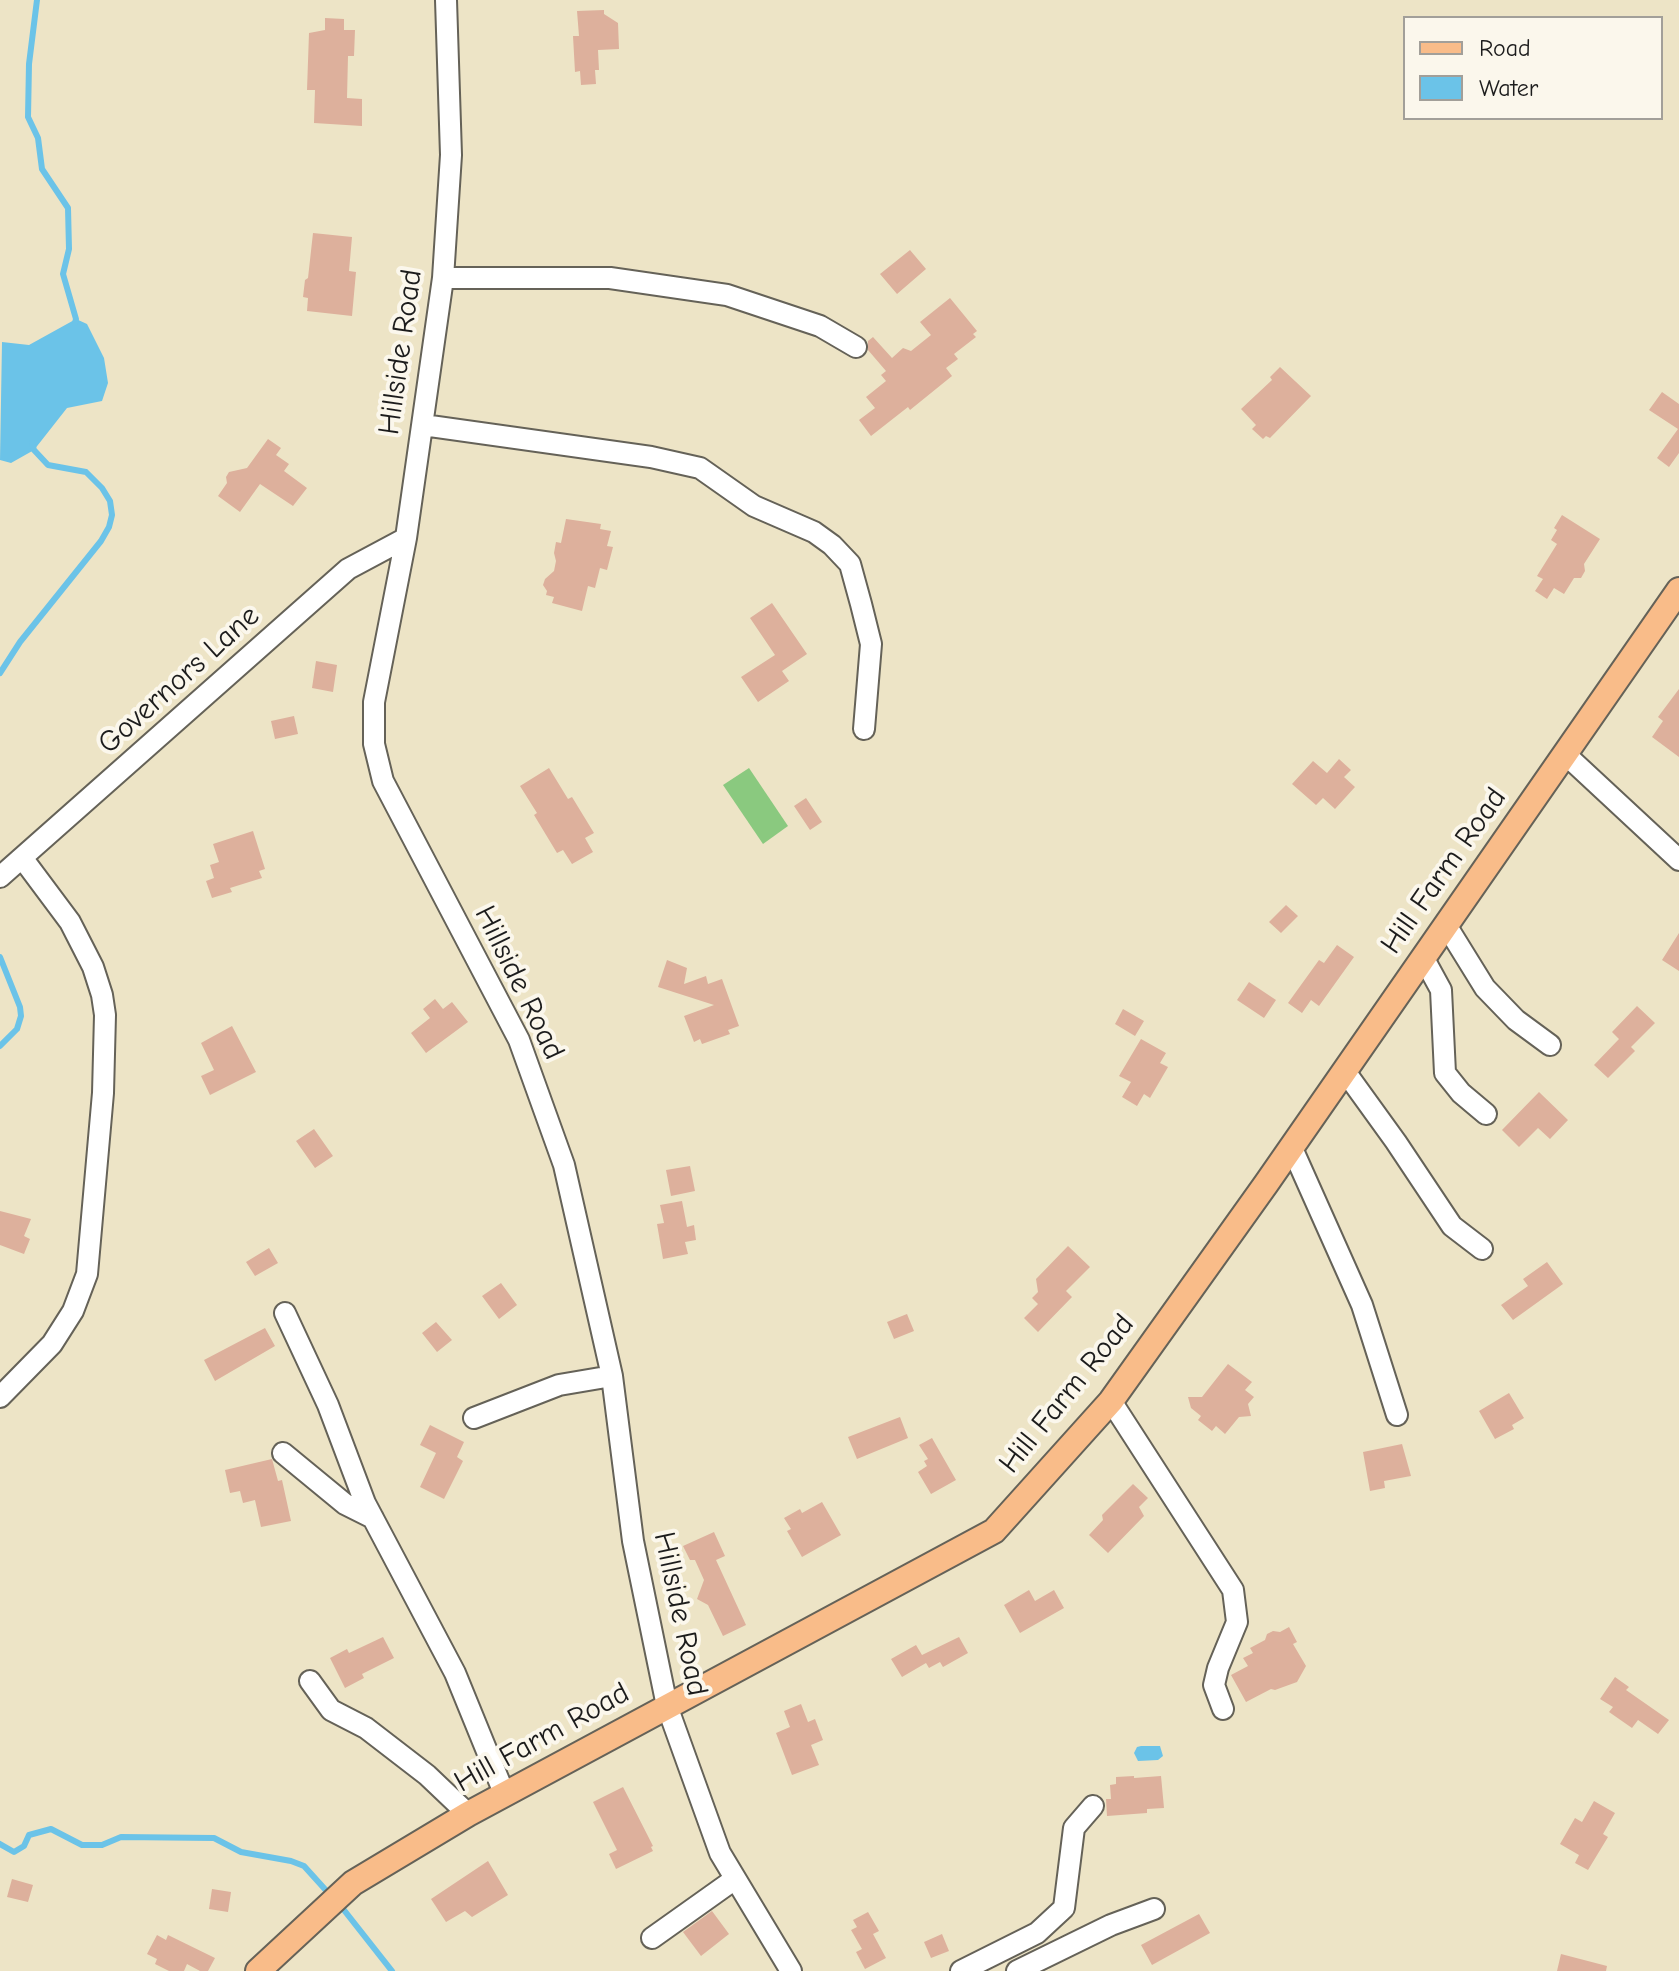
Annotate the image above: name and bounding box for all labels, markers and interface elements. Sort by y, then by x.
legend [1403,16,1663,120]
text: Road [1479,34,1531,62]
text: Water [1479,74,1538,102]
street label: Hillside Road [372,267,430,437]
street label: Governors Lane [91,598,267,762]
street label: Hill Farm Road [1374,781,1514,961]
street label: Hillside Road [466,900,572,1066]
street label: Hill Farm Road [992,1307,1142,1481]
street label: Hillside Road [645,1529,715,1699]
street label: Hill Farm Road [448,1675,636,1801]

